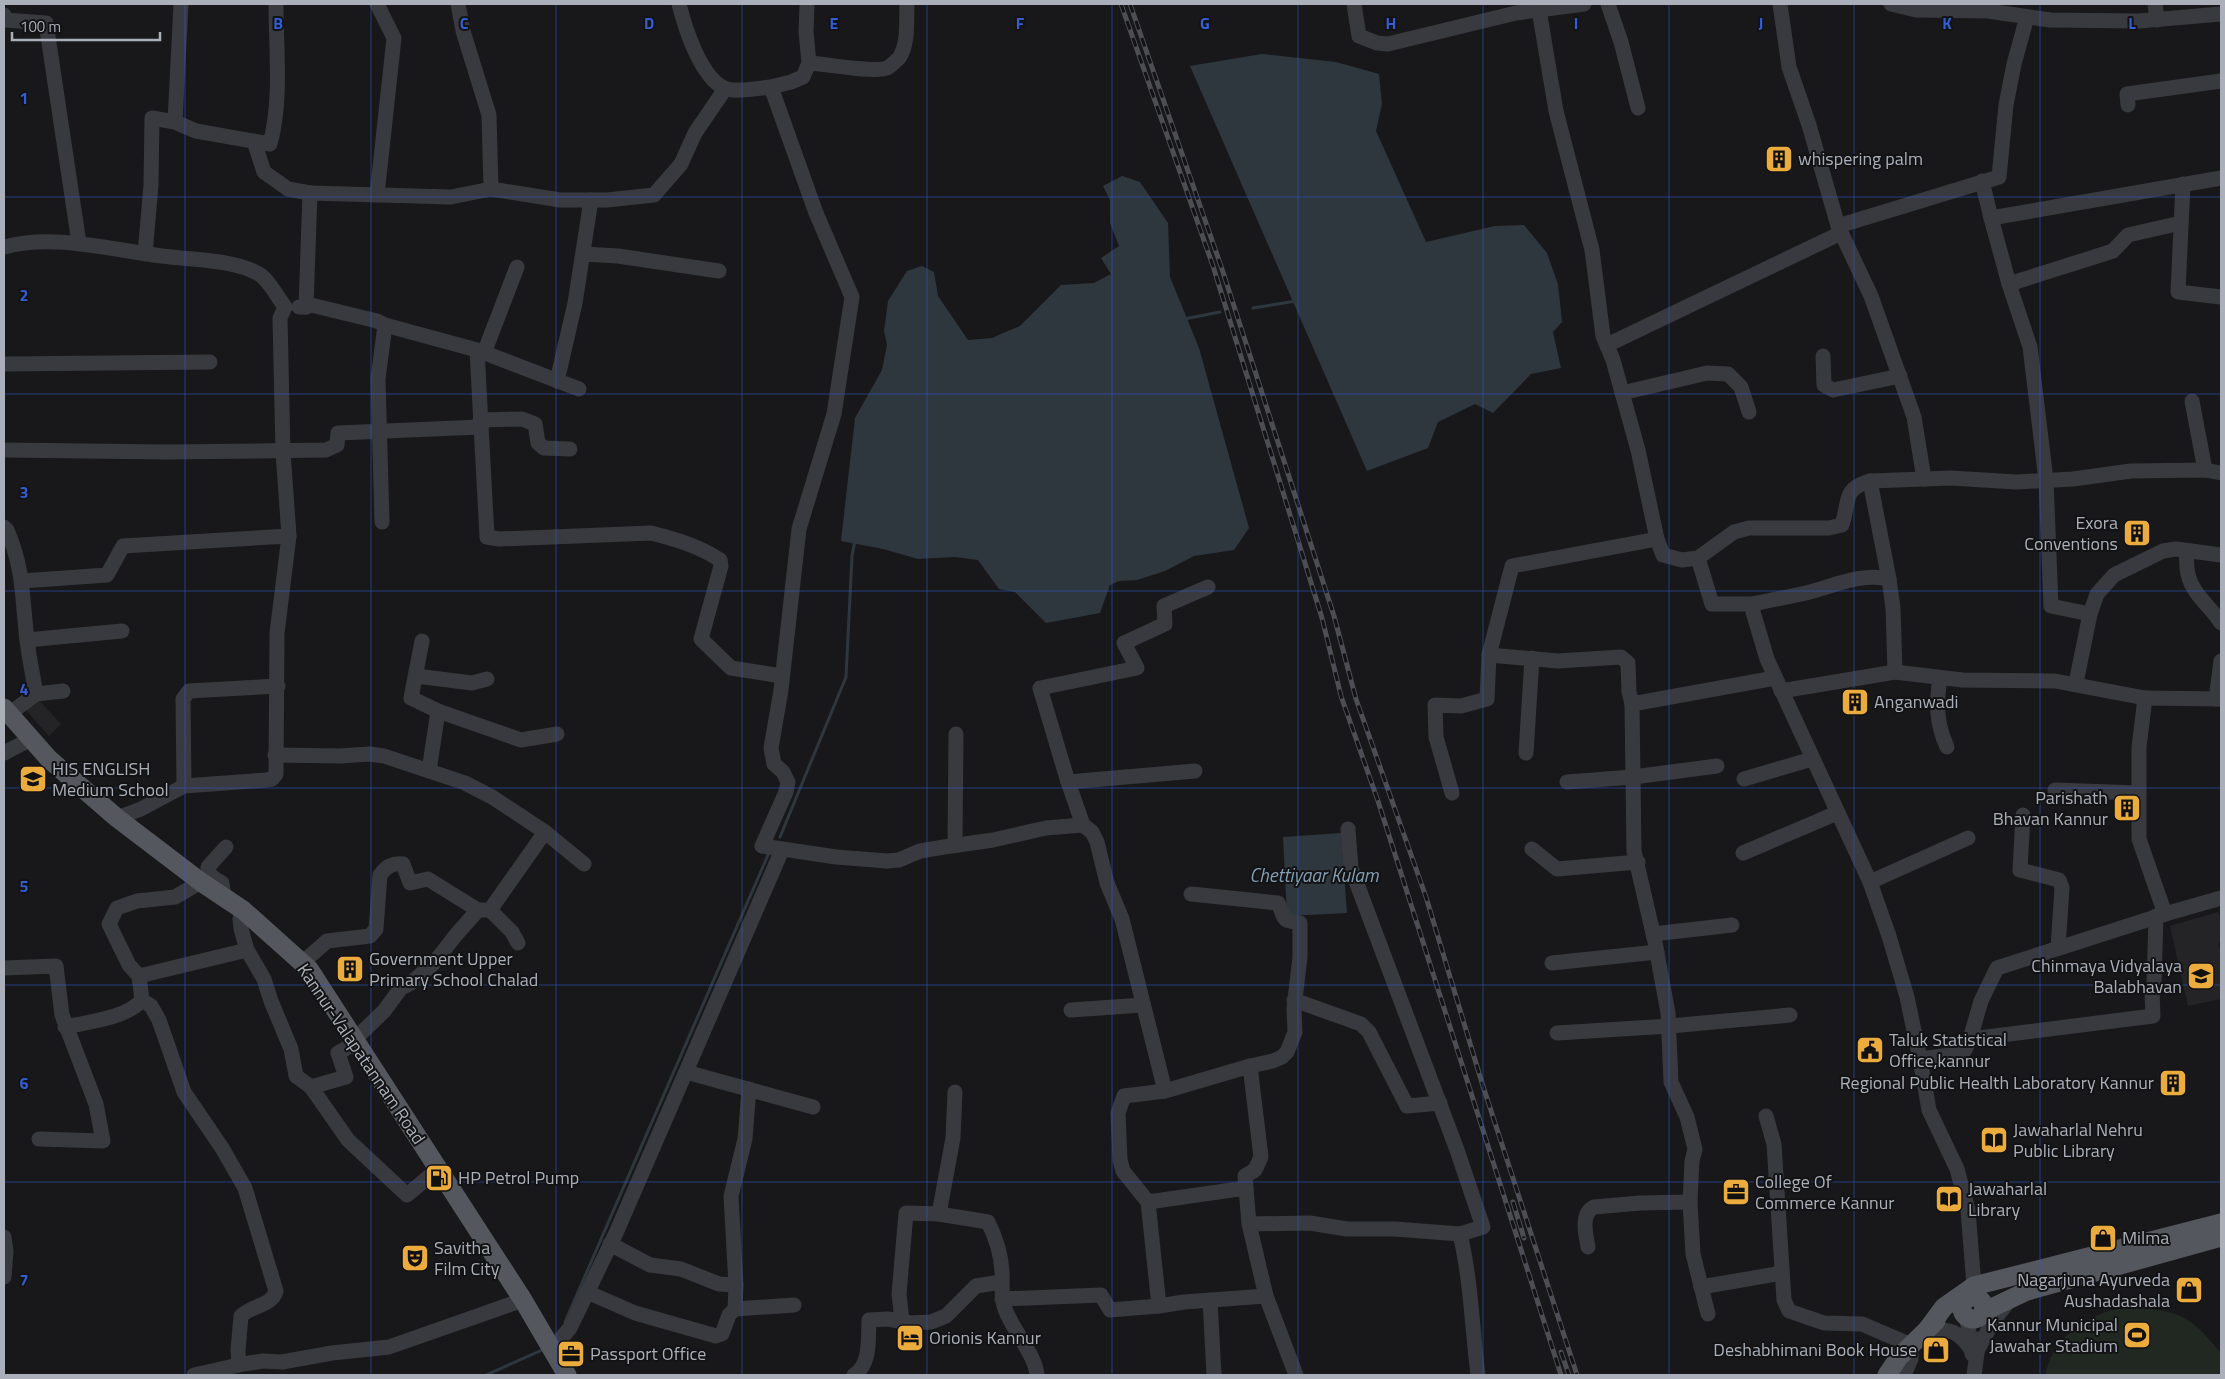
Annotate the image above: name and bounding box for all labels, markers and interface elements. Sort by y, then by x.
scale bar [12,10,160,42]
text: B [273,11,283,35]
text: C [460,11,469,35]
text: D [644,11,654,35]
text: E [830,11,839,35]
text: F [1016,11,1025,35]
text: G [1200,11,1210,35]
text: H [1386,11,1396,35]
text: I [1574,11,1578,35]
text: J [1759,11,1763,35]
text: K [1942,11,1952,35]
text: L [2128,11,2136,35]
text: 100 m [20,15,61,38]
text: 1 [20,86,28,110]
building icon: whispering palm [1764,144,1794,174]
place label: whispering palm [1798,145,1923,172]
text: 2 [20,283,28,307]
text: 3 [20,480,28,504]
place label: Exora Conventions [2024,509,2118,557]
building icon: Exora Conventions [2122,518,2152,548]
text: 4 [20,677,29,701]
building icon: Anganwadi [1840,687,1870,717]
place label: Anganwadi [1874,688,1958,715]
place label: HIS ENGLISH Medium School [52,755,169,803]
school or university icon: HIS ENGLISH Medium School [18,764,48,794]
place label: Parishath Bhavan Kannur [1993,784,2108,832]
building icon: Parishath Bhavan Kannur [2112,793,2142,823]
water label: Chettiyaar Kulam [1250,860,1380,889]
text: 5 [20,874,29,898]
place label: Government Upper Primary School Chalad [369,945,538,993]
place label: Chinmaya Vidyalaya Balabhavan [2031,952,2182,1000]
building icon: Government Upper Primary School Chalad [335,954,365,984]
street label: Kannur-Valapatannam Road [291,958,432,1150]
school or university icon: Chinmaya Vidyalaya Balabhavan [2186,961,2216,991]
place label: Taluk Statistical Office,kannur [1889,1026,2007,1074]
public building icon: Taluk Statistical Office,kannur [1855,1035,1885,1065]
building icon: Regional Public Health Laboratory Kannur [2158,1068,2188,1098]
place label: Regional Public Health Laboratory Kannur [1840,1069,2154,1096]
text: 6 [20,1071,29,1095]
place label: Jawaharlal Nehru Public Library [2013,1116,2143,1164]
library icon: Jawaharlal Nehru Public Library [1979,1125,2009,1155]
fuel station icon: HP Petrol Pump [424,1163,454,1193]
place label: HP Petrol Pump [458,1164,579,1191]
place label: College Of Commerce Kannur [1755,1168,1895,1216]
place label: Jawaharlal Library [1968,1175,2047,1223]
office icon: College Of Commerce Kannur [1721,1177,1751,1207]
library icon: Jawaharlal Library [1934,1184,1964,1214]
shop icon: Milma [2088,1223,2118,1253]
place label: Milma [2122,1224,2169,1251]
place label: Savitha Film City [434,1234,500,1282]
theatre icon: Savitha Film City [400,1243,430,1273]
place label: Nagarjuna Ayurveda Aushadashala [2017,1266,2170,1314]
text: 7 [20,1268,28,1292]
shop icon: Nagarjuna Ayurveda Aushadashala [2174,1275,2204,1305]
place label: Kannur Municipal Jawahar Stadium [1987,1311,2118,1359]
sports icon: Kannur Municipal Jawahar Stadium [2122,1320,2152,1350]
hotel icon: Orionis Kannur [895,1323,925,1353]
place label: Orionis Kannur [929,1324,1041,1351]
shop icon: Deshabhimani Book House [1921,1335,1951,1365]
place label: Deshabhimani Book House [1713,1336,1917,1363]
office icon: Passport Office [556,1339,586,1369]
place label: Passport Office [590,1340,706,1367]

